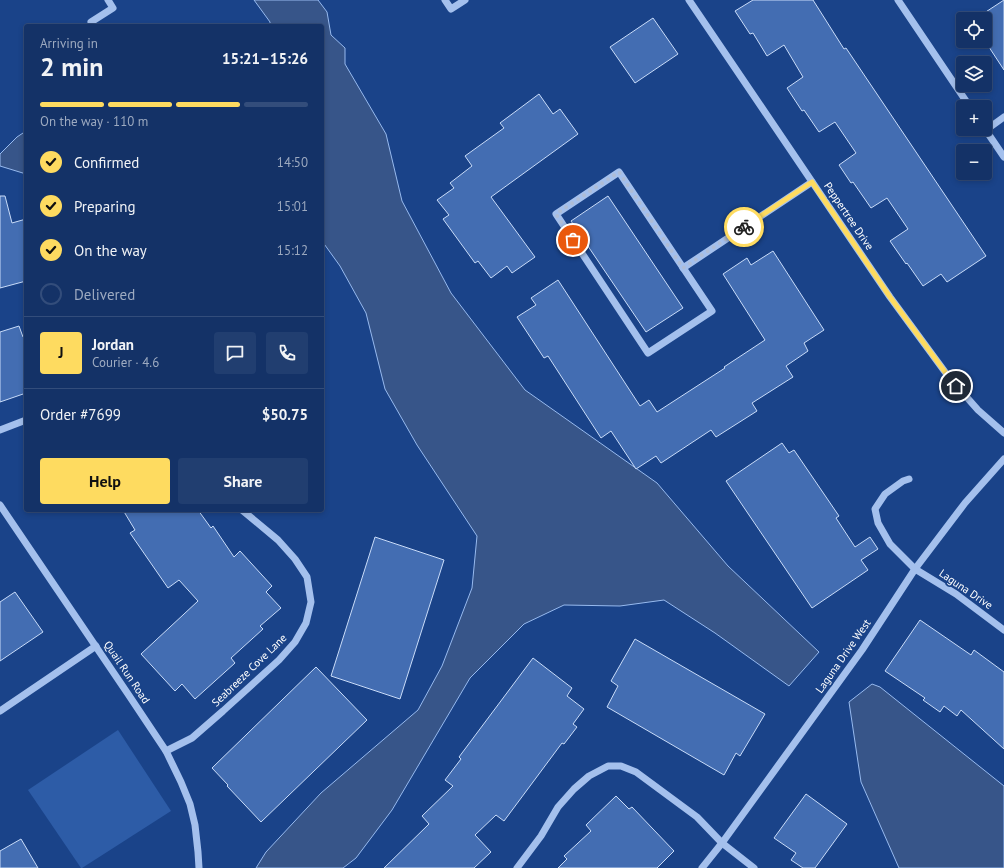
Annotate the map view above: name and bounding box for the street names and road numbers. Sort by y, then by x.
street label: Peppertree Drive [821,179,877,253]
street label: Laguna Drive [936,566,996,612]
street label: Laguna Drive West [812,616,874,696]
street label: Seabreeze Cove Lane [209,630,290,709]
street label: Quail Run Road [101,638,153,706]

